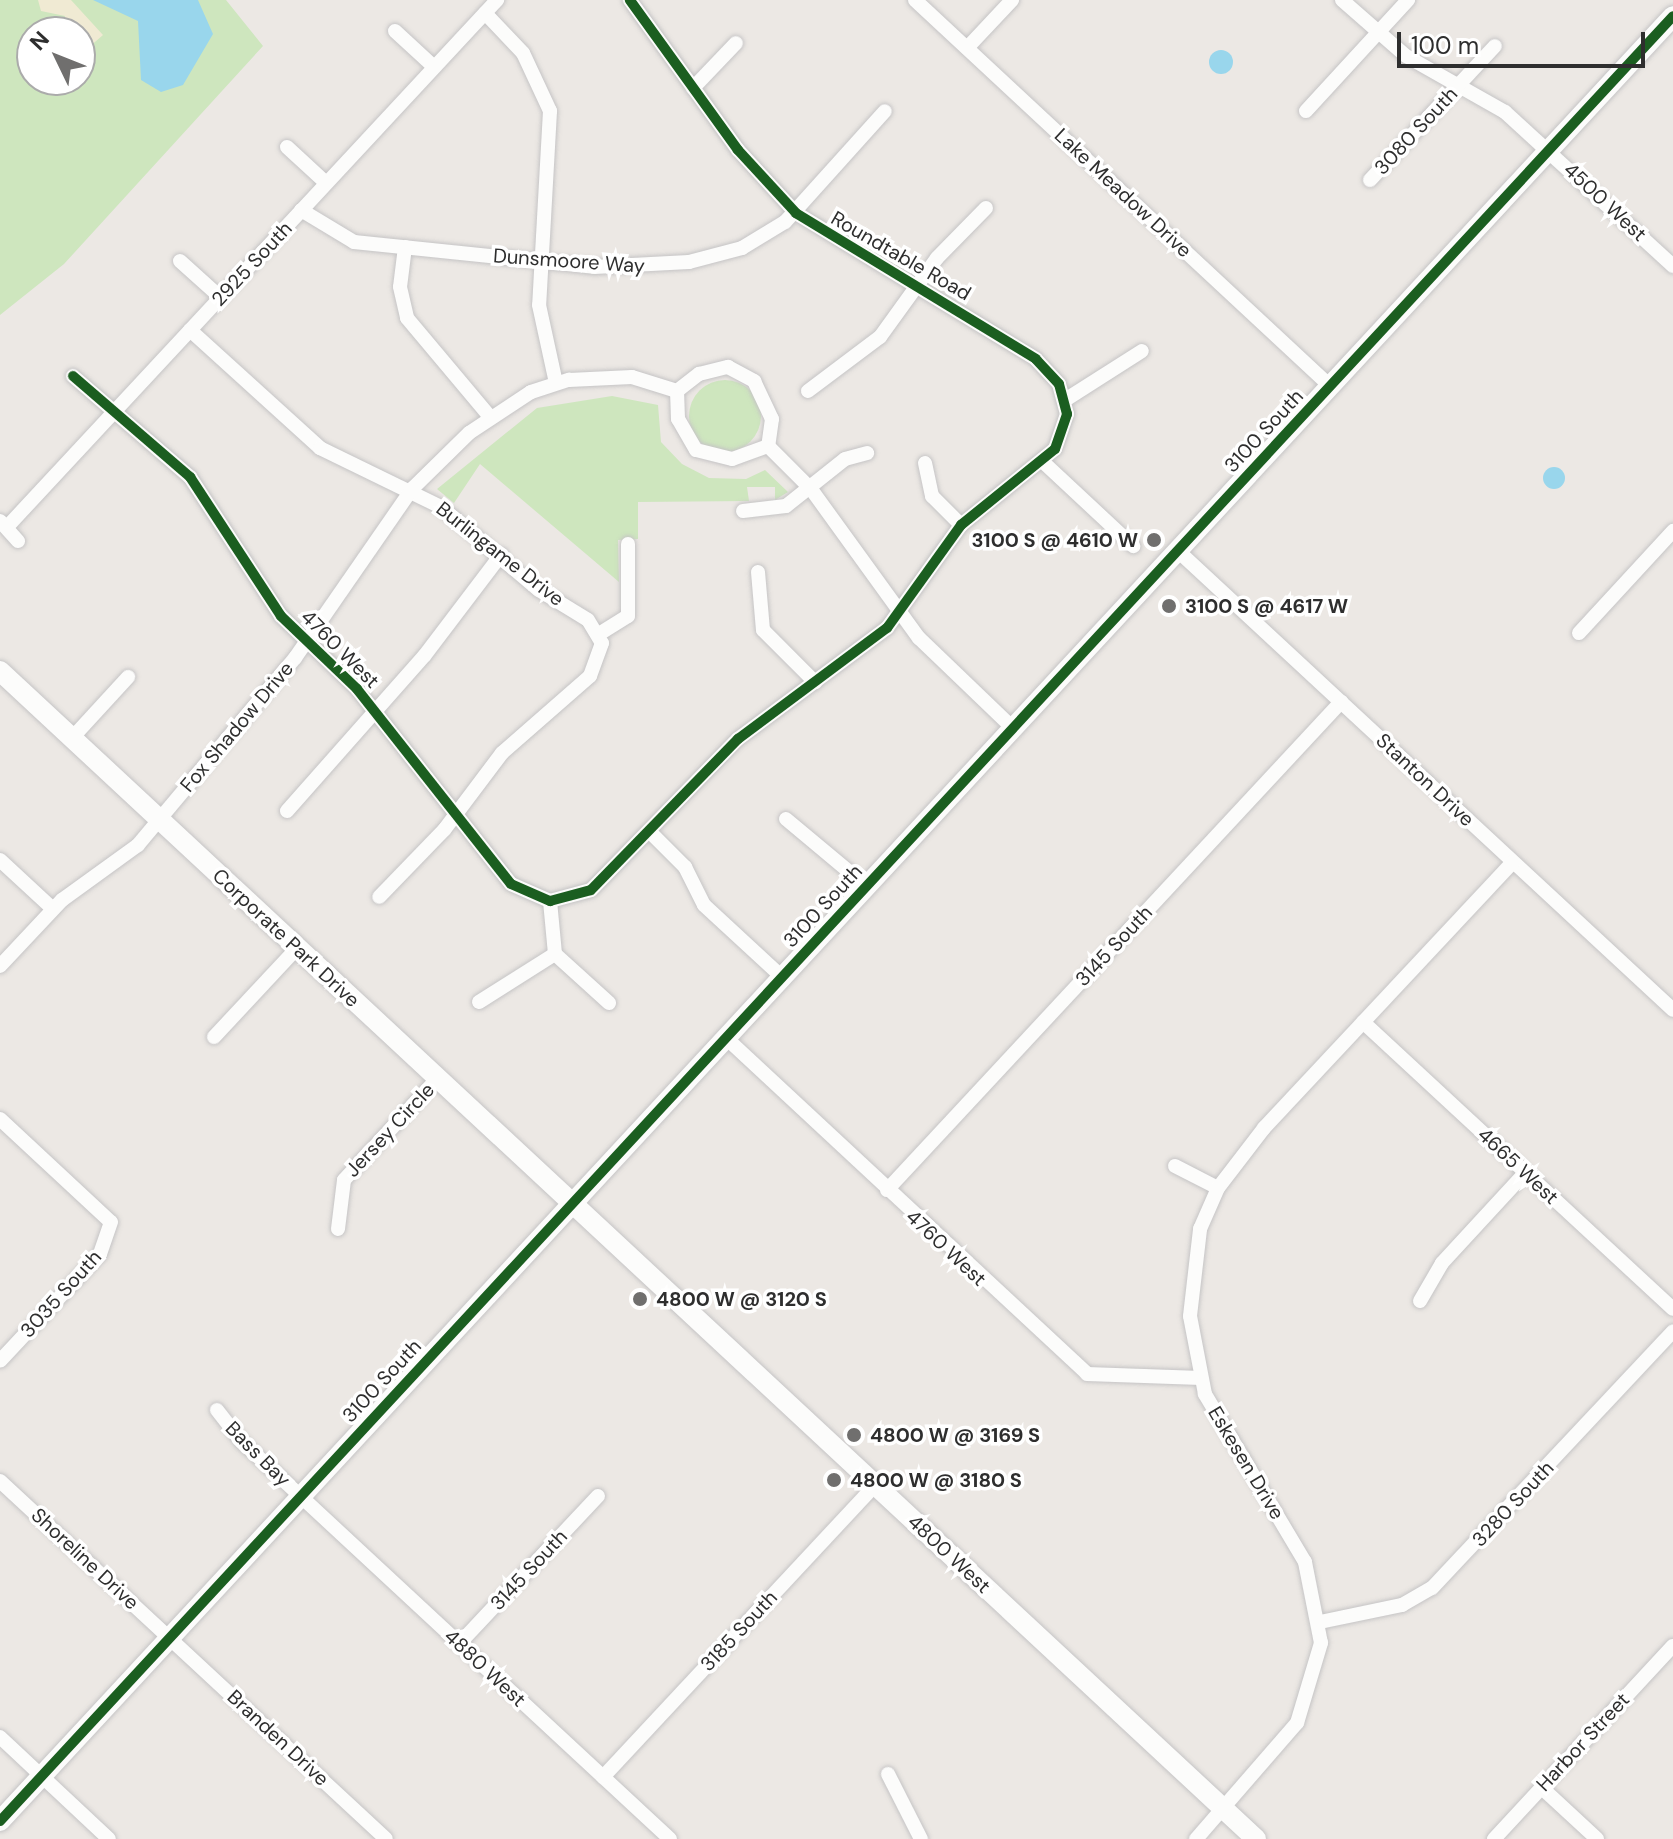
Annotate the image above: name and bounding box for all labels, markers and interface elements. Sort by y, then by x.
north arrow [16,16,96,96]
scale bar [1401,16,1649,66]
text: N [23,25,56,56]
text: 100 m [1411,30,1479,61]
street label: 3080 South [1369,82,1463,180]
street label: Lake Meadow Drive [1050,123,1196,263]
street label: 4500 West [1559,158,1651,246]
street label: Roundtable Road [827,206,975,306]
street label: 2925 South [207,217,297,311]
street label: Dunsmoore Way [492,244,646,278]
street label: 3100 South [1220,385,1308,477]
street label: Burlingame Drive [431,497,569,611]
place label: 3100 S @ 4610 W [971,528,1138,552]
marker: 3100 S @ 4610 W [1145,531,1163,549]
place label: 3100 S @ 4617 W [1185,594,1348,618]
marker: 3100 S @ 4617 W [1160,597,1178,615]
street label: 4760 West [296,605,384,693]
street label: Fox Shadow Drive [175,657,299,797]
street label: Stanton Drive [1371,728,1479,832]
street label: 3100 South [779,860,867,952]
street label: Corporate Park Drive [207,864,365,1012]
street label: 3145 South [1071,901,1157,991]
street label: Jersey Circle [340,1078,440,1182]
street label: 4665 West [1473,1123,1563,1209]
street label: 4760 West [901,1205,991,1291]
street label: 3035 South [16,1245,106,1343]
place label: 4800 W @ 3120 S [656,1287,827,1311]
marker: 4800 W @ 3120 S [631,1290,649,1308]
street label: 3100 South [338,1335,426,1427]
street label: Eskesen Drive [1203,1402,1289,1524]
street label: Bass Bay [220,1416,296,1492]
place label: 4800 W @ 3169 S [870,1423,1040,1447]
marker: 4800 W @ 3169 S [845,1426,863,1444]
street label: 3280 South [1467,1456,1559,1552]
place label: 4800 W @ 3180 S [850,1468,1022,1492]
marker: 4800 W @ 3180 S [825,1471,843,1489]
street label: Shoreline Drive [26,1503,144,1615]
street label: 4800 West [903,1510,995,1598]
street label: 3145 South [486,1525,572,1615]
street label: 3185 South [696,1586,782,1676]
street label: 4880 West [439,1624,531,1712]
street label: Branden Drive [222,1685,334,1791]
street label: Harbor Street [1531,1688,1635,1796]

